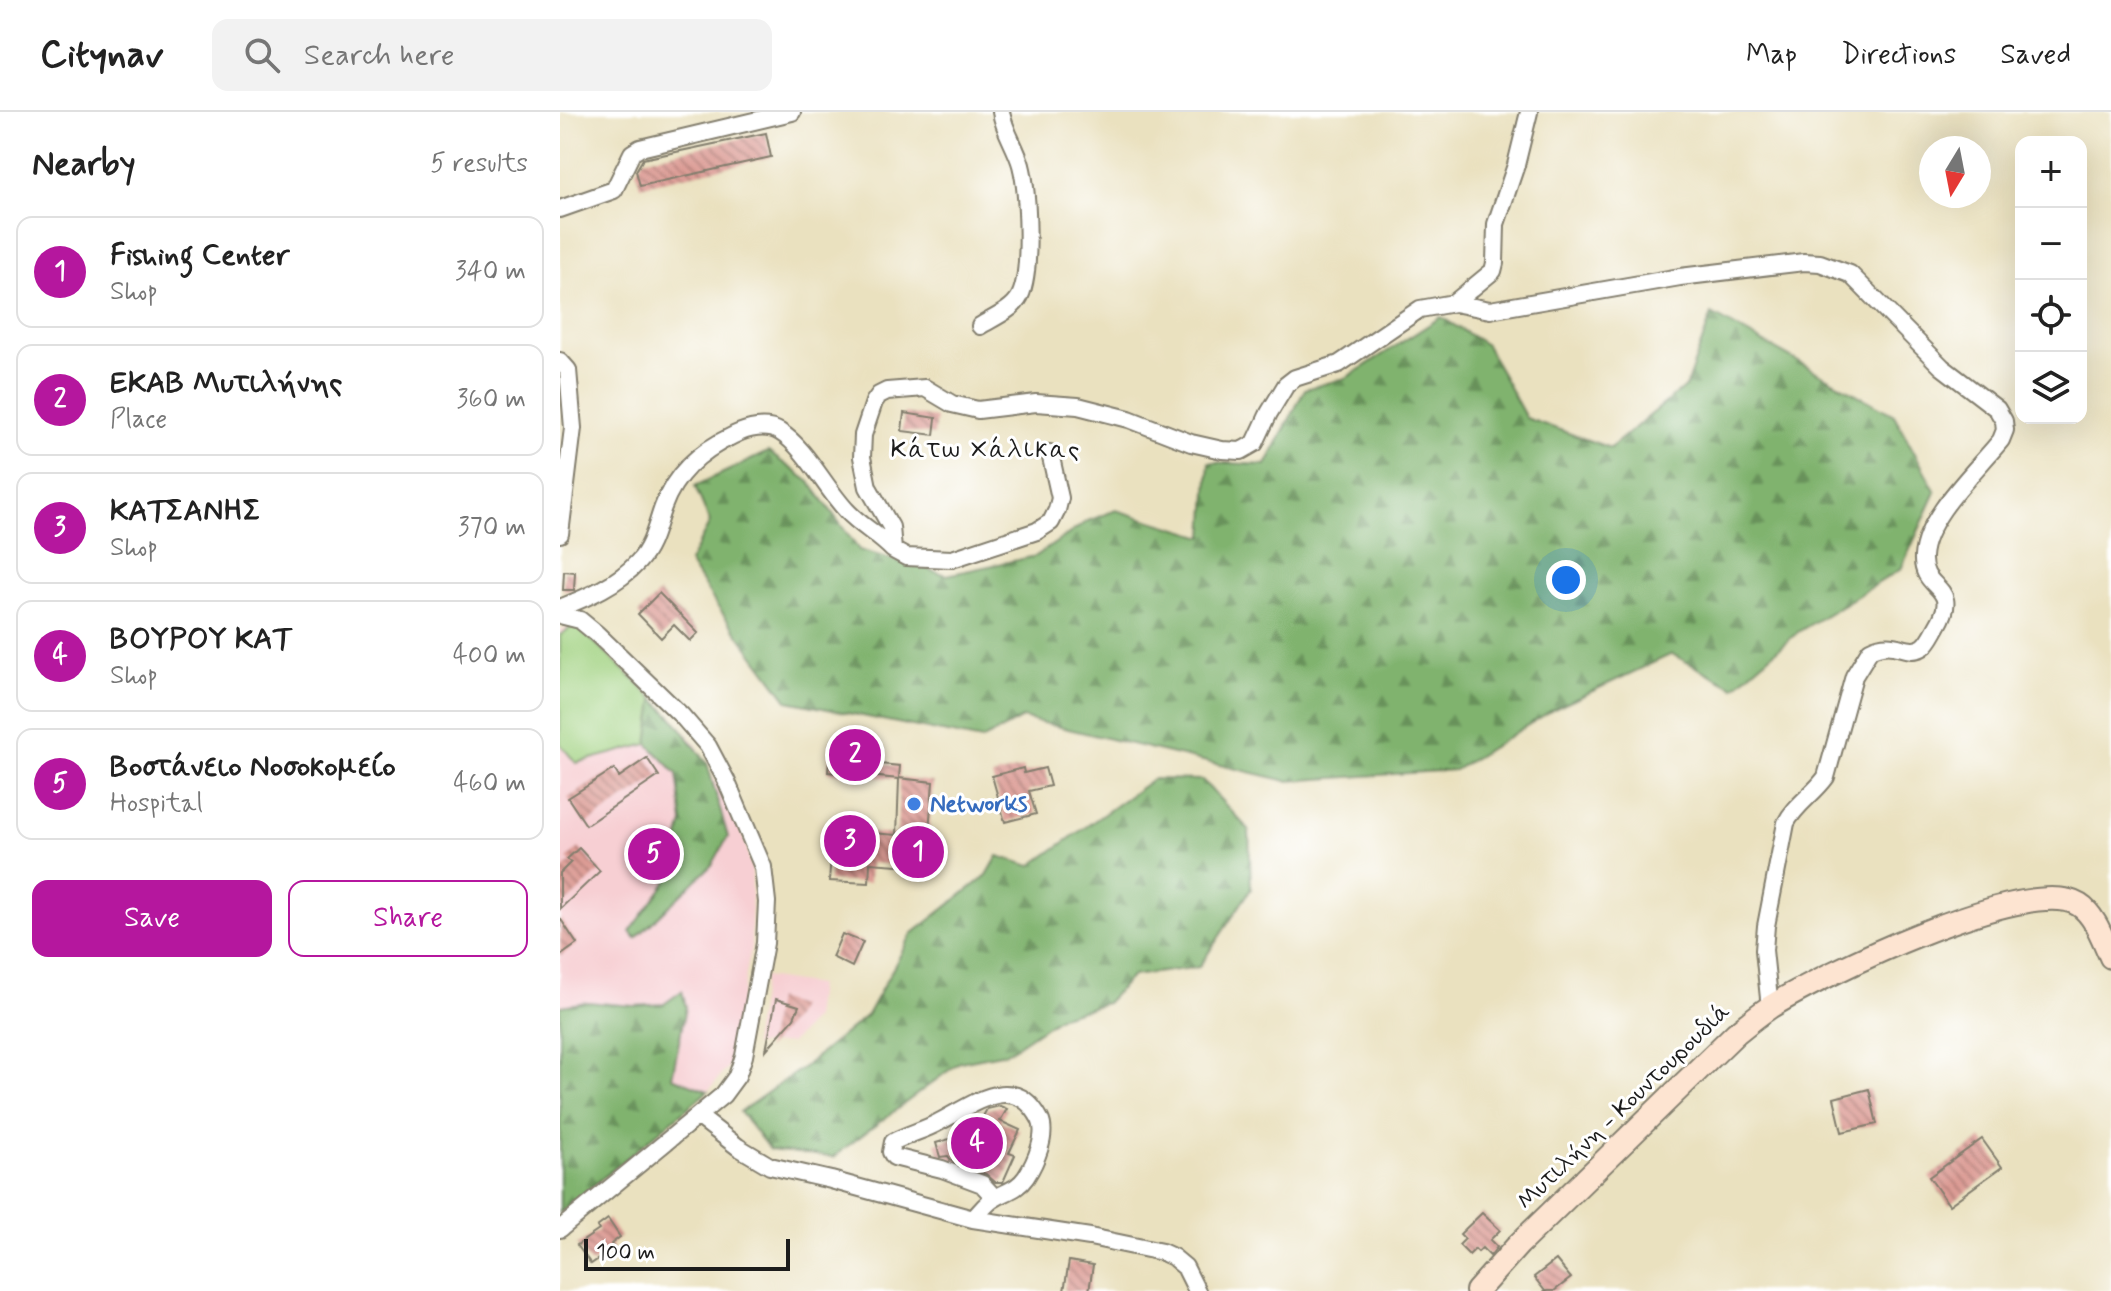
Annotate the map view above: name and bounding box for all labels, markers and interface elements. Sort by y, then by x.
search box [212,19,772,91]
text: Citynav [40,31,164,80]
icon: search [240,33,284,77]
text: Search here [304,36,455,75]
text: Map [1746,37,1797,74]
text: Directions [1841,37,1956,74]
text: Saved [2000,37,2071,74]
north arrow [1919,136,1991,208]
map controls [2015,136,2087,424]
button: + [2015,136,2087,208]
text: Nearby [32,142,136,187]
text: 5 results [430,147,528,181]
button: − [2015,208,2087,280]
text: Fishing Center [110,236,290,275]
text: 1 [54,255,66,289]
text: 340 m [455,255,526,289]
text: Shop [110,275,158,309]
button: locate [2015,280,2087,352]
button: layers [2015,352,2087,424]
text: ΕΚΑΒ Μυτιλήνης [110,364,342,403]
text: 2 [54,383,66,417]
text: 360 m [457,383,526,417]
text: Place [110,403,167,437]
district label: Κάτω Χάλικας [891,433,1081,467]
text: ΚΑΤΣΑΝΗΣ [110,492,261,531]
text: 3 [54,511,66,545]
text: 370 m [458,511,526,545]
text: Shop [110,531,158,565]
your location [1546,560,1586,600]
text: ΒΟΥΡΟΥ ΚΑΤ [110,620,291,659]
text: 4 [52,639,68,673]
text: 400 m [453,639,526,673]
text: Shop [110,659,158,693]
pin: 2 [829,725,881,785]
text: Βοστάνειο Νοσοκομείο [110,748,396,787]
text: 5 [52,767,68,801]
text: 460 m [453,767,526,801]
text: Hospital [110,787,203,821]
place label: Networks [930,789,1028,820]
marker: Networks [905,795,923,813]
pin: 3 [824,811,876,871]
pin: 1 [892,822,944,882]
pin: 5 [628,824,680,884]
button: Save [32,880,272,957]
button: Share [288,880,528,957]
street label: Μυτιλήνη - Κουντουρουδιά [1511,997,1737,1217]
pin: 4 [951,1113,1003,1173]
scale bar [584,1235,790,1271]
text: 100 m [596,1239,655,1267]

